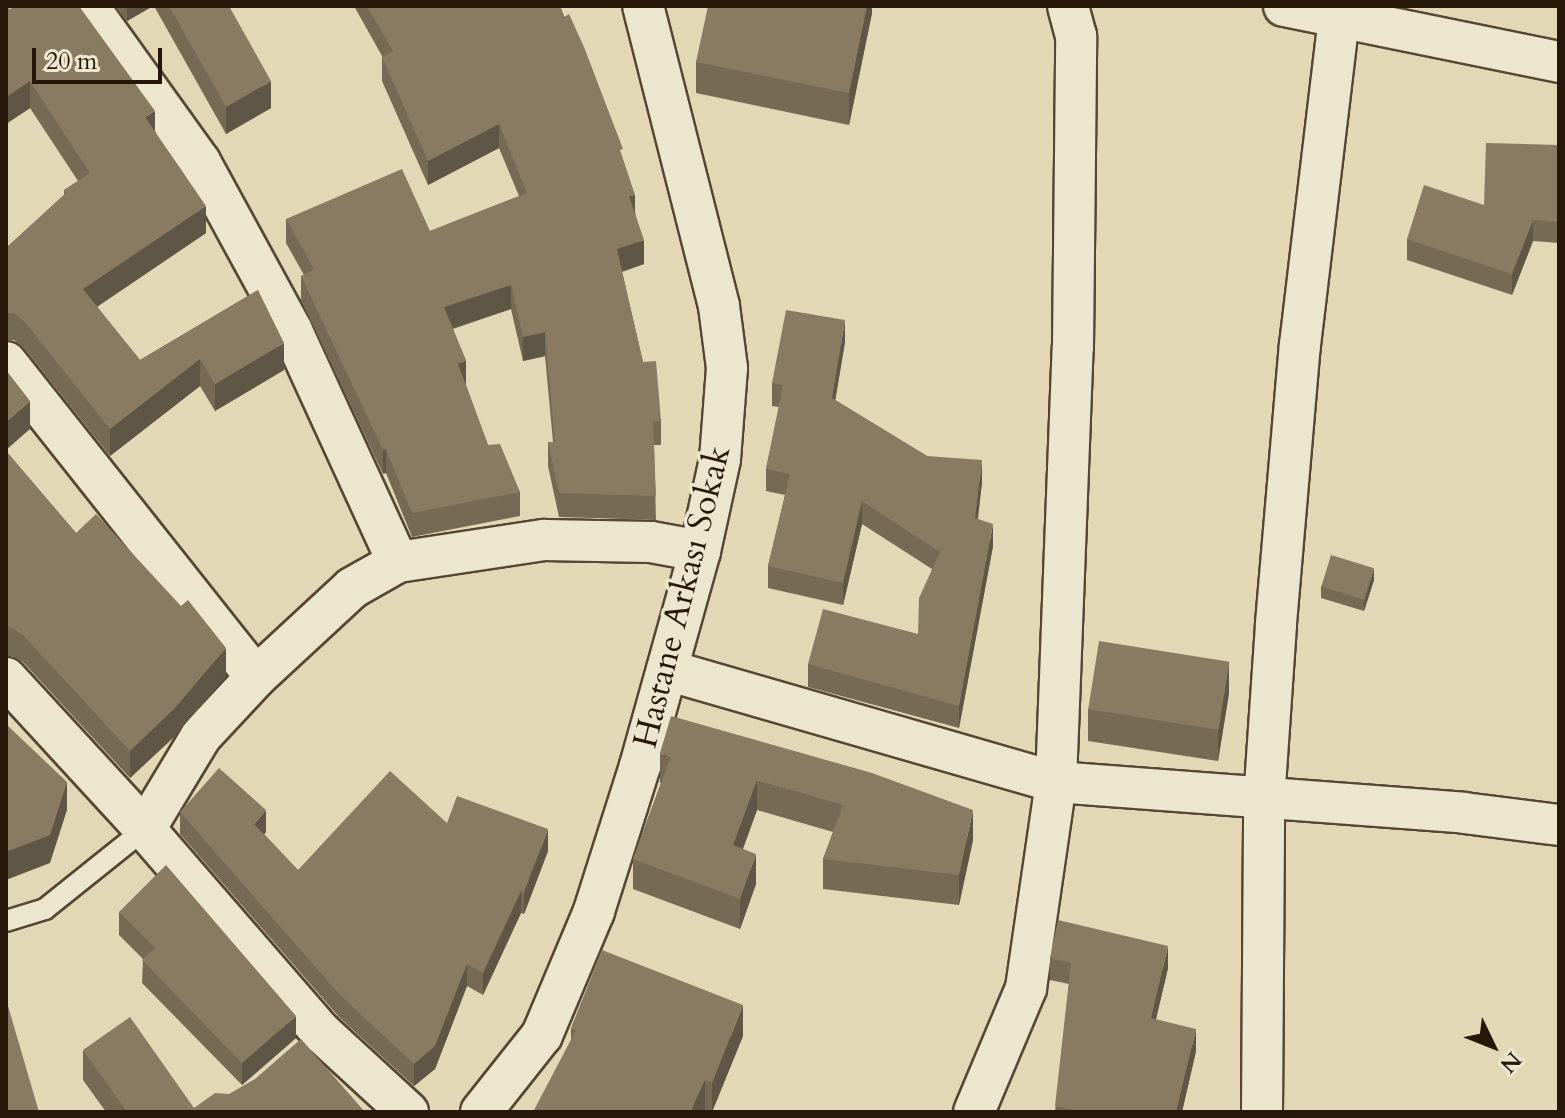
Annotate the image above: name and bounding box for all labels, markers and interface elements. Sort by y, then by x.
scale bar [36,32,166,82]
text: 20 m [46,45,97,78]
street label: Hastane Arkası Sokak [625,442,739,752]
north arrow [1453,1006,1533,1086]
text: N [1493,1045,1528,1080]

